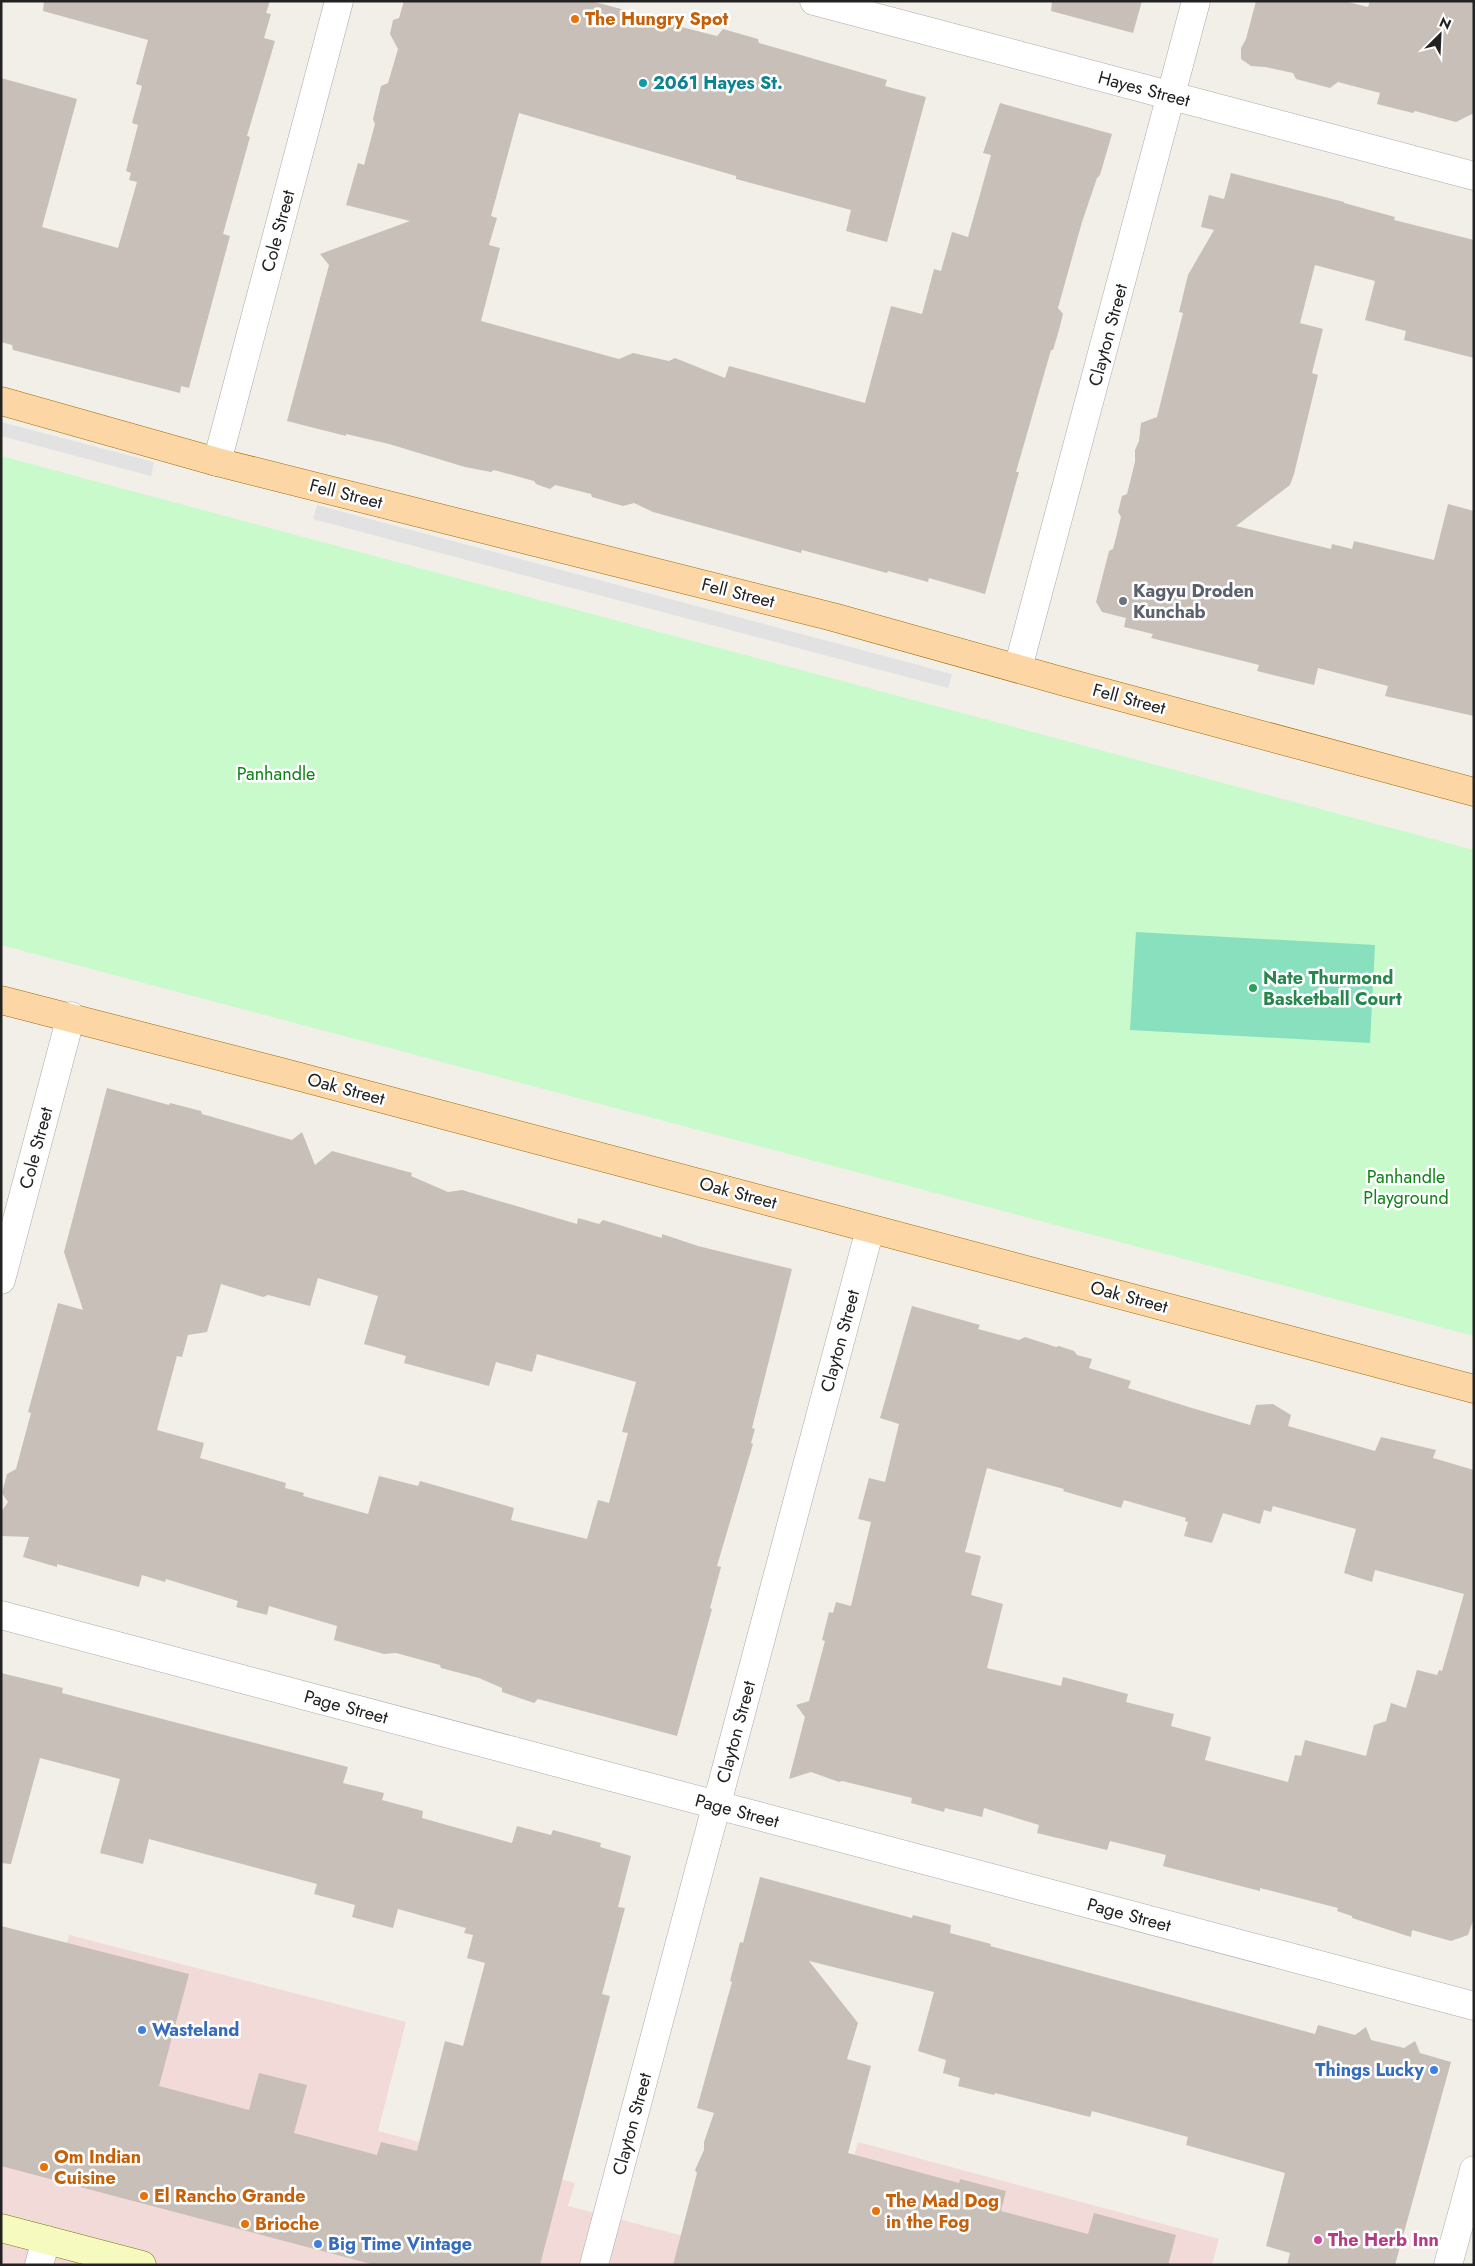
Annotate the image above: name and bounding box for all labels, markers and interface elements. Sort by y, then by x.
place label: The Hungry Spot [585,6,729,32]
north arrow [1415,10,1465,60]
text: N [1436,12,1454,35]
marker: The Hungry Spot [569,13,581,25]
street label: Hayes Street [1095,64,1193,114]
place label: 2061 Hayes St. [653,70,783,96]
marker: 2061 Hayes St. [637,77,649,89]
street label: Cole Street [255,186,302,275]
street label: Clayton Street [1082,280,1134,389]
street label: Fell Street [307,472,386,516]
street label: Fell Street [699,571,778,615]
place label: Kagyu Droden Kunchab [1133,578,1254,625]
marker: Kagyu Droden Kunchab [1117,595,1129,607]
street label: Fell Street [1090,677,1169,721]
park label: Panhandle [237,761,315,787]
place label: Nate Thurmond Basketball Court [1263,965,1402,1012]
marker: Nate Thurmond Basketball Court [1247,982,1259,994]
street label: Oak Street [304,1066,388,1112]
street label: Cole Street [13,1103,60,1192]
park label: Panhandle Playground [1363,1164,1449,1211]
street label: Oak Street [696,1170,780,1216]
street label: Oak Street [1087,1274,1171,1320]
street label: Clayton Street [814,1286,866,1395]
street label: Clayton Street [710,1677,762,1786]
street label: Page Street [301,1683,391,1731]
street label: Page Street [692,1787,782,1835]
street label: Page Street [1084,1891,1174,1939]
place label: Wasteland [152,2017,239,2043]
marker: Wasteland [136,2024,148,2036]
place label: Things Lucky [1315,2057,1425,2083]
marker: Things Lucky [1428,2064,1440,2076]
street label: Clayton Street [606,2069,658,2178]
place label: Om Indian Cuisine [54,2144,141,2191]
marker: Om Indian Cuisine [38,2161,50,2173]
place label: El Rancho Grande [154,2183,306,2209]
place label: The Mad Dog in the Fog [886,2188,999,2235]
marker: El Rancho Grande [138,2190,150,2202]
marker: The Mad Dog in the Fog [870,2205,882,2217]
place label: Brioche [255,2211,319,2237]
marker: Brioche [239,2218,251,2230]
place label: The Herb Inn [1328,2227,1439,2253]
place label: Big Time Vintage [328,2231,472,2257]
marker: The Herb Inn [1312,2234,1324,2246]
marker: Big Time Vintage [312,2238,324,2250]

